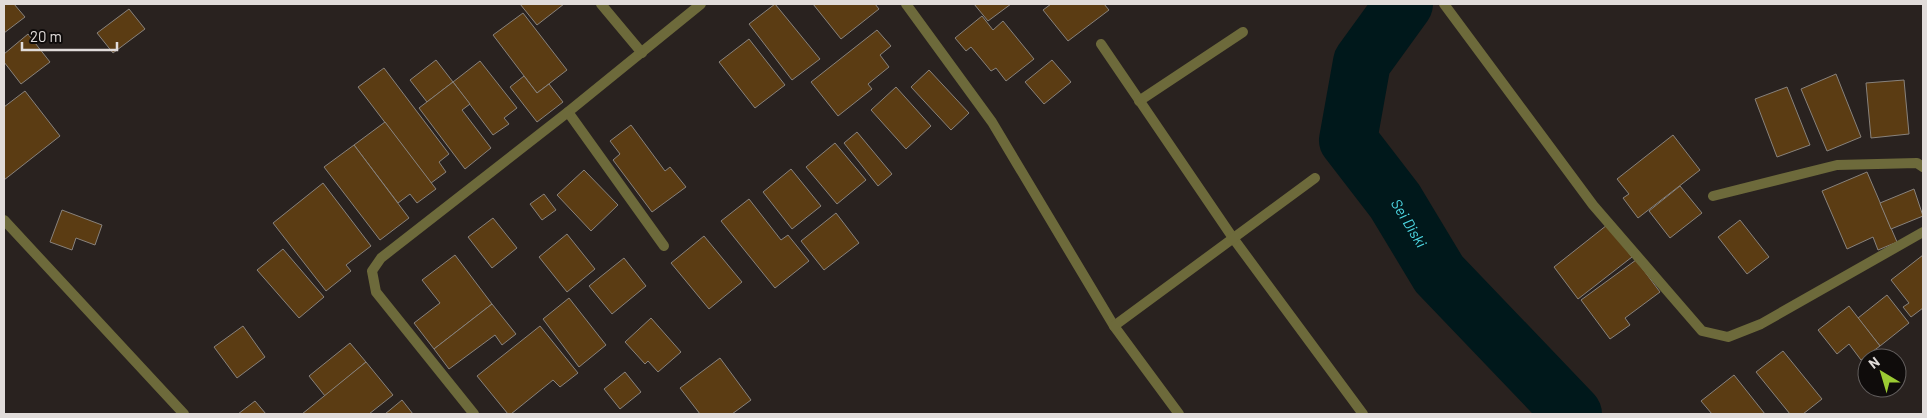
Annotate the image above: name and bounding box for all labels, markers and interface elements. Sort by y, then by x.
scale bar [22,20,118,52]
text: 20 m [30,27,62,45]
water label: Sei Diski [1388,195,1431,251]
north arrow [1857,348,1907,398]
text: N [1865,353,1883,372]

